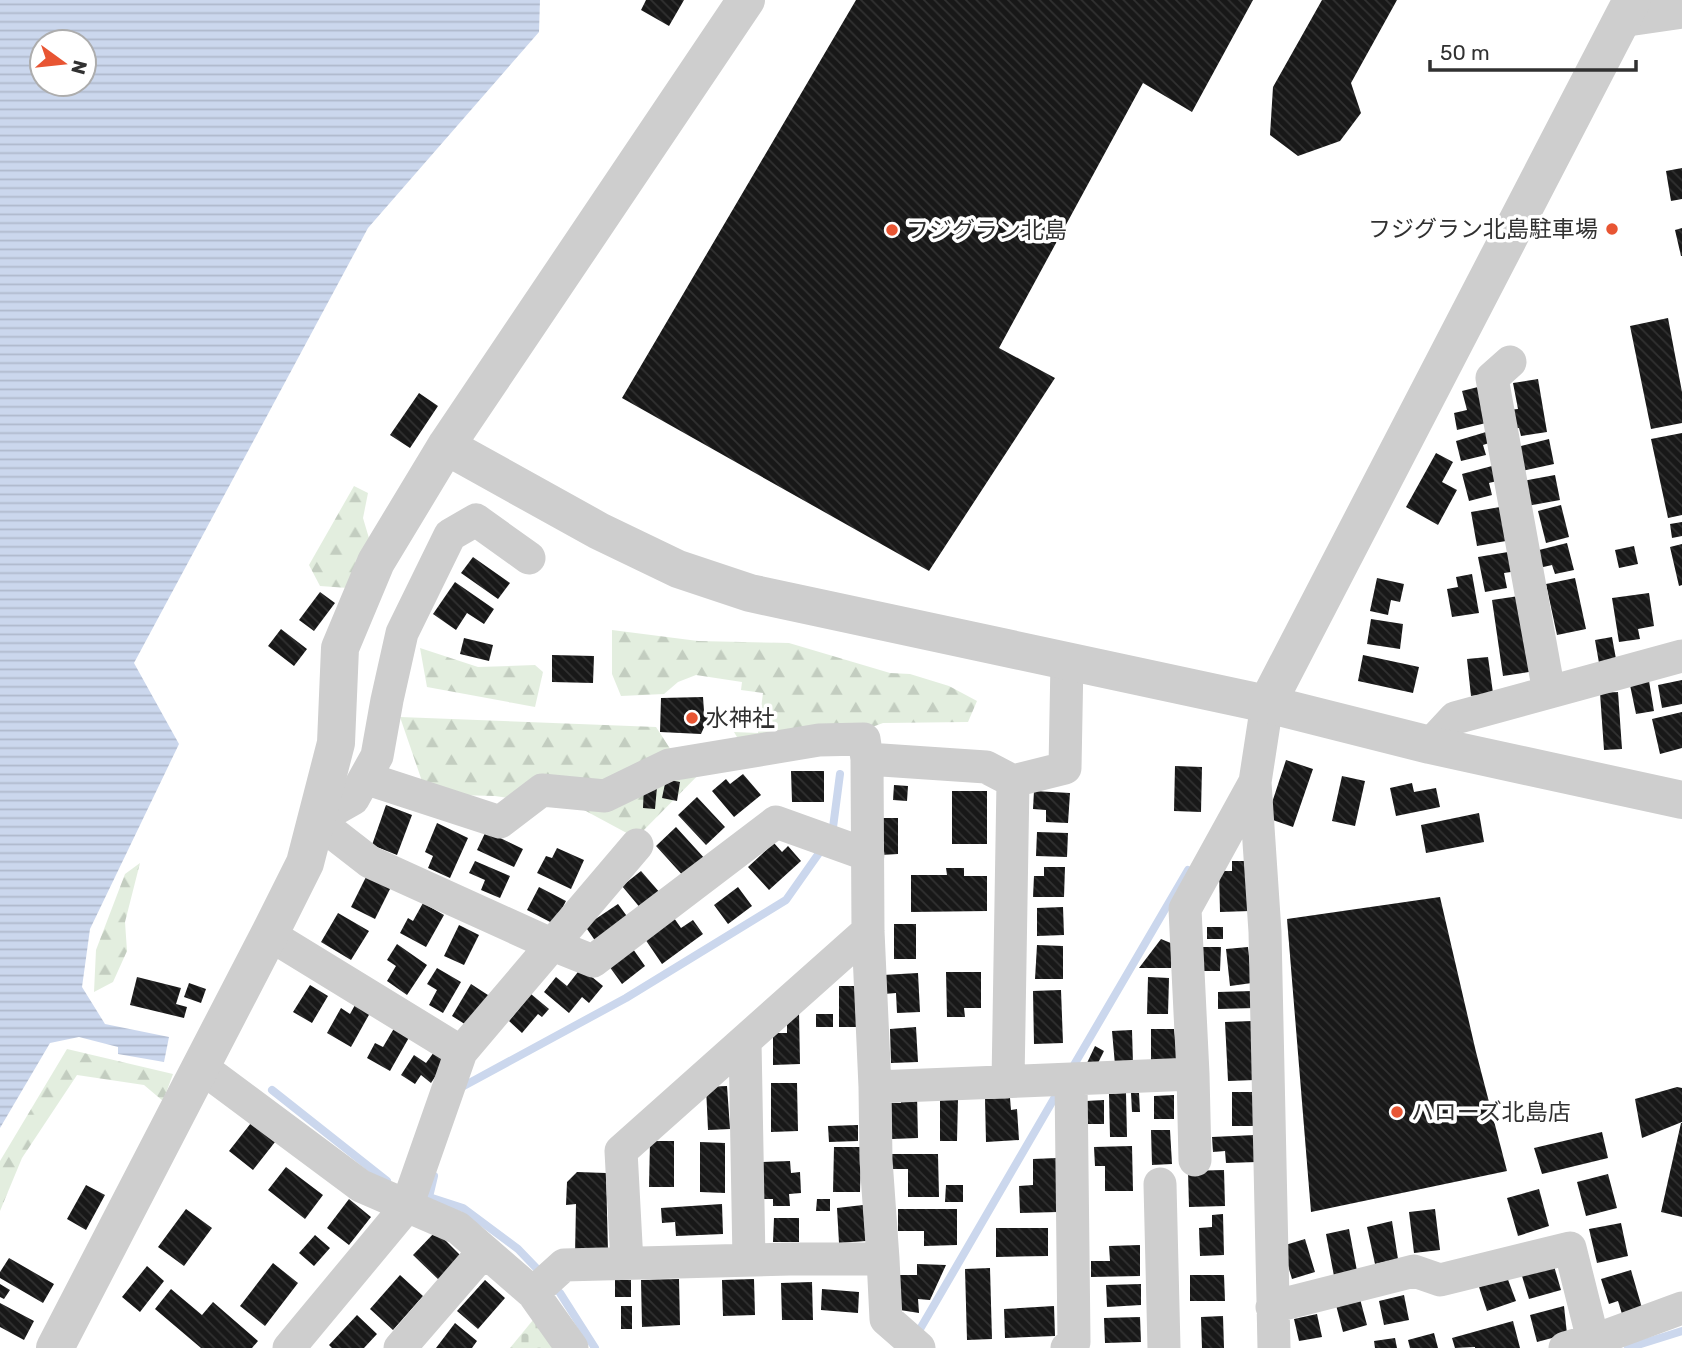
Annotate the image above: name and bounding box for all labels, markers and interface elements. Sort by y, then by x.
north arrow [28,28,98,98]
scale bar [1430,28,1636,72]
text: 50 m [1440,40,1490,65]
text: N [66,58,92,77]
place label: フジグラン北島駐車場 [1368,215,1598,243]
place label: フジグラン北島 [906,216,1067,244]
marker: フジグラン北島駐車場 [1604,221,1620,237]
marker: フジグラン北島 [884,222,900,238]
place label: 水神社 [706,704,775,732]
marker: 水神社 [684,710,700,726]
place label: ハローズ北島店 [1411,1098,1571,1126]
marker: ハローズ北島店 [1389,1104,1405,1120]

